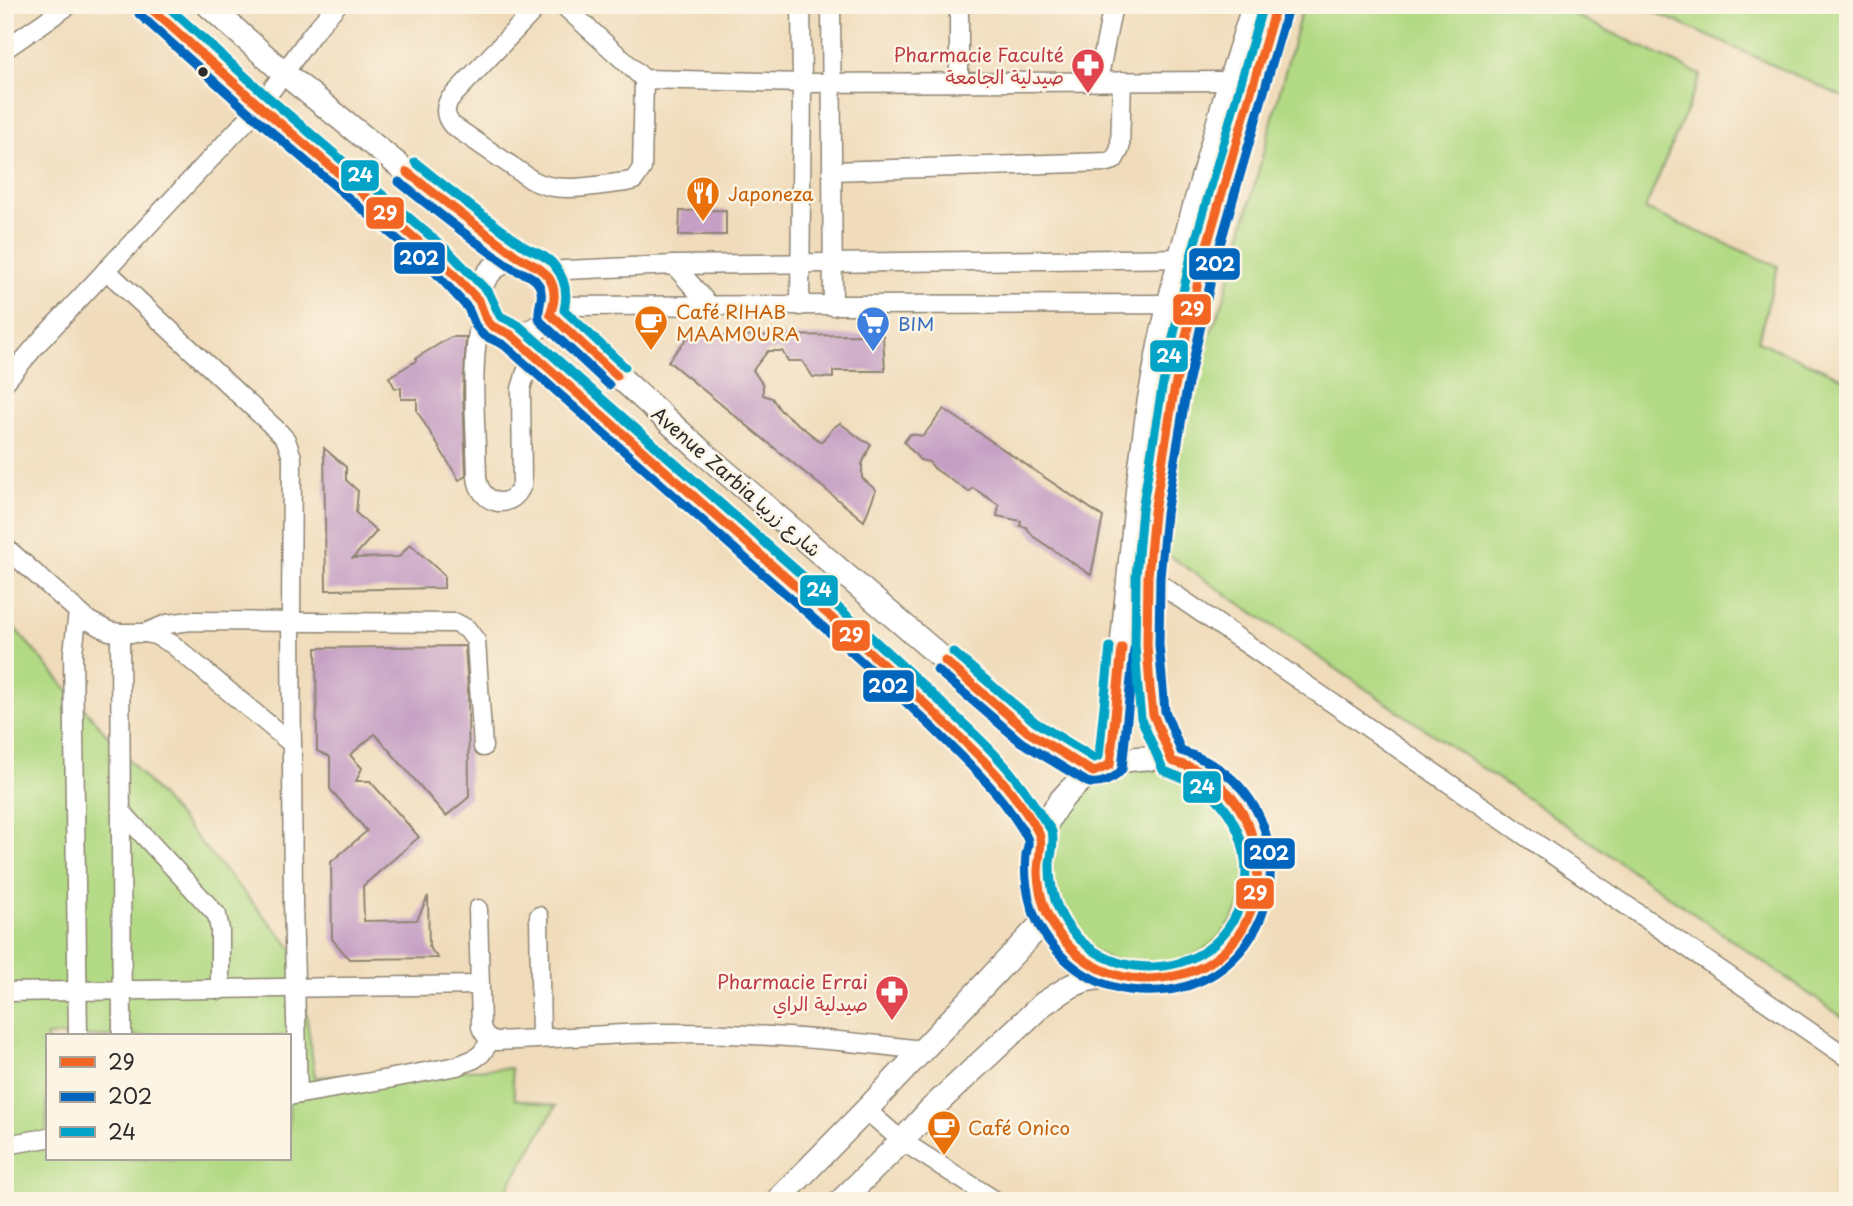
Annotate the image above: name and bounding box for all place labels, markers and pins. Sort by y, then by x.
place label: Pharmacie Faculté صيدلية الجامعة [894,40,1064,90]
pharmacy icon: Pharmacie Faculté صيدلية الجامعة [1069,46,1107,95]
unlabelled marker [196,65,210,79]
restaurant icon: Japoneza [684,174,722,223]
place label: Japoneza [728,179,814,207]
place label: Café RIHAB MAAMOURA [676,297,800,347]
cafe icon: Café RIHAB MAAMOURA [632,303,670,352]
supermarket icon: BIM [854,304,892,353]
place label: BIM [898,309,934,337]
place label: Pharmacie Errai صيدلية الراي [717,967,868,1019]
pharmacy icon: Pharmacie Errai صيدلية الراي [873,973,911,1022]
cafe icon: Café Onico [925,1108,963,1157]
place label: Café Onico [968,1113,1070,1141]

